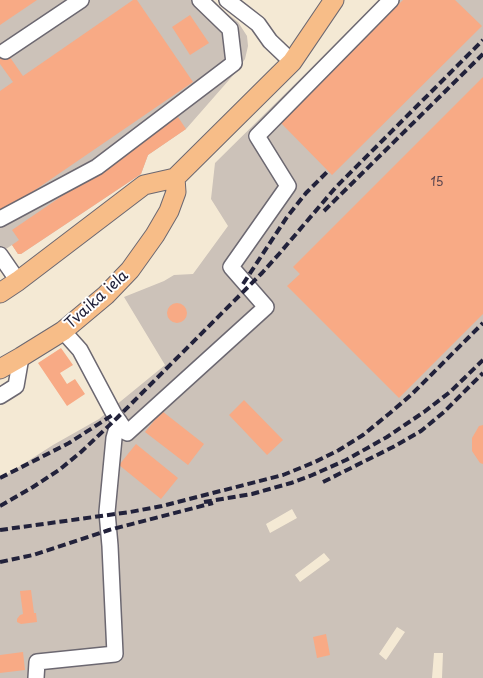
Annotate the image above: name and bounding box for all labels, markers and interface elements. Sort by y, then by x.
house number: 15 [430,176,444,190]
street label: Tvaika iela [62,267,132,333]

